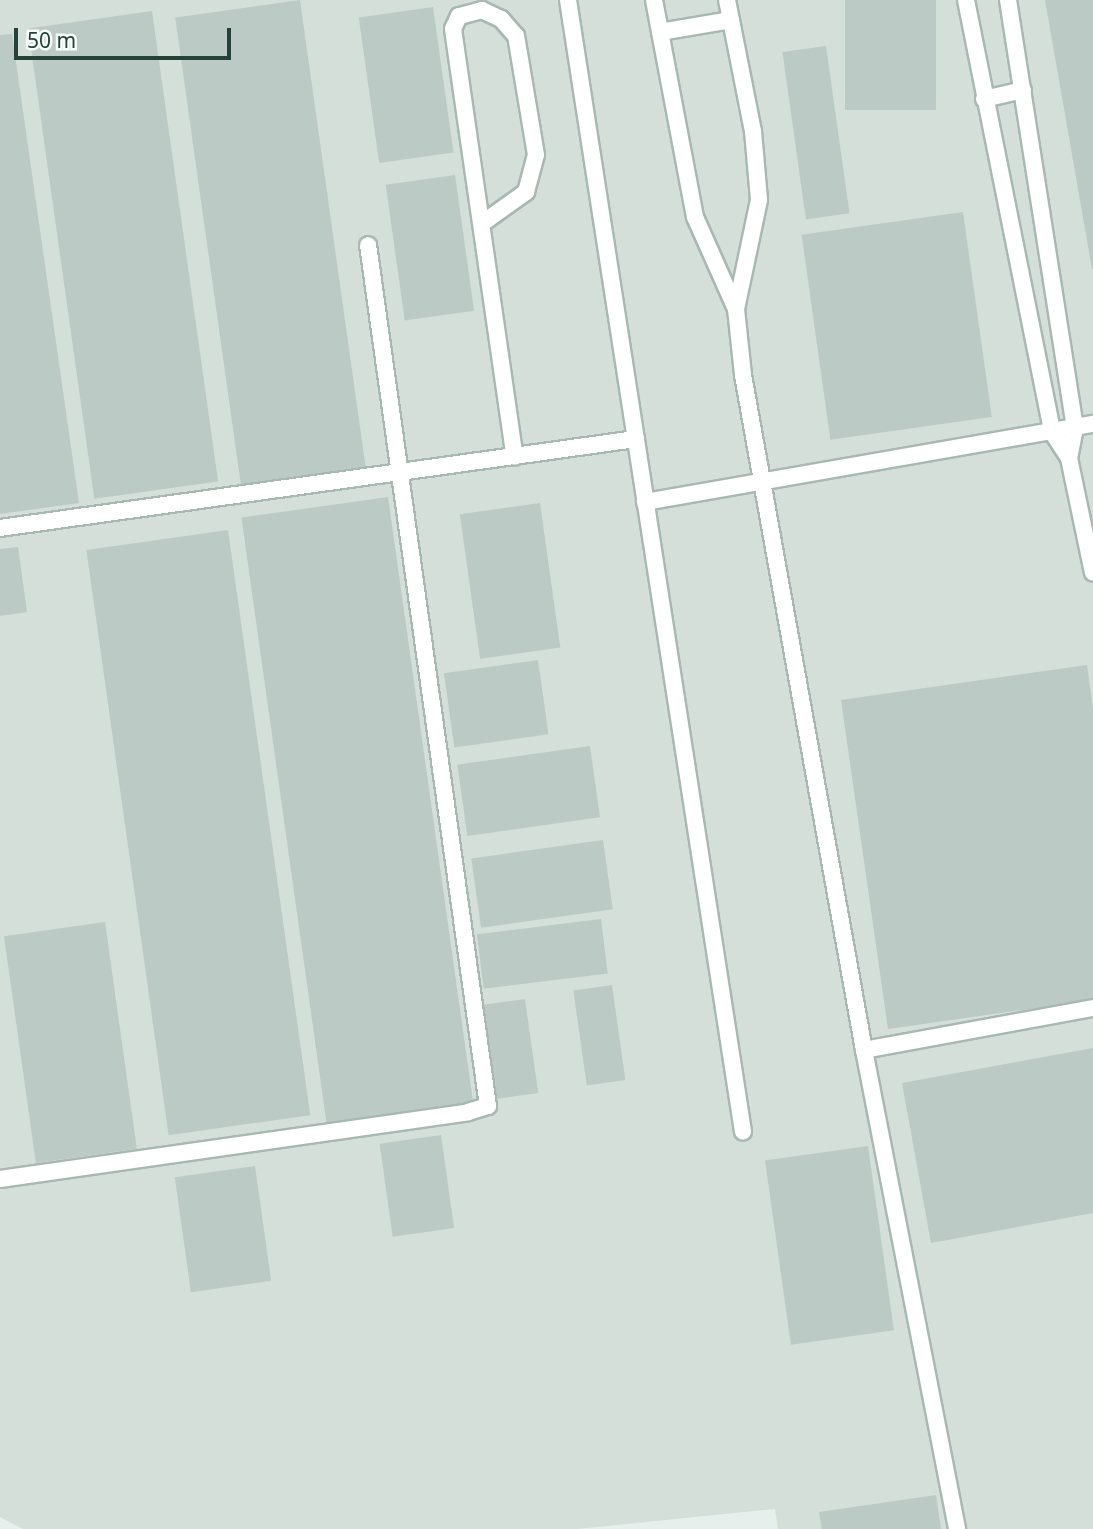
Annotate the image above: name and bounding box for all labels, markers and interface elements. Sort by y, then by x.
scale bar [18,14,234,58]
text: 50 m [27,26,76,54]

